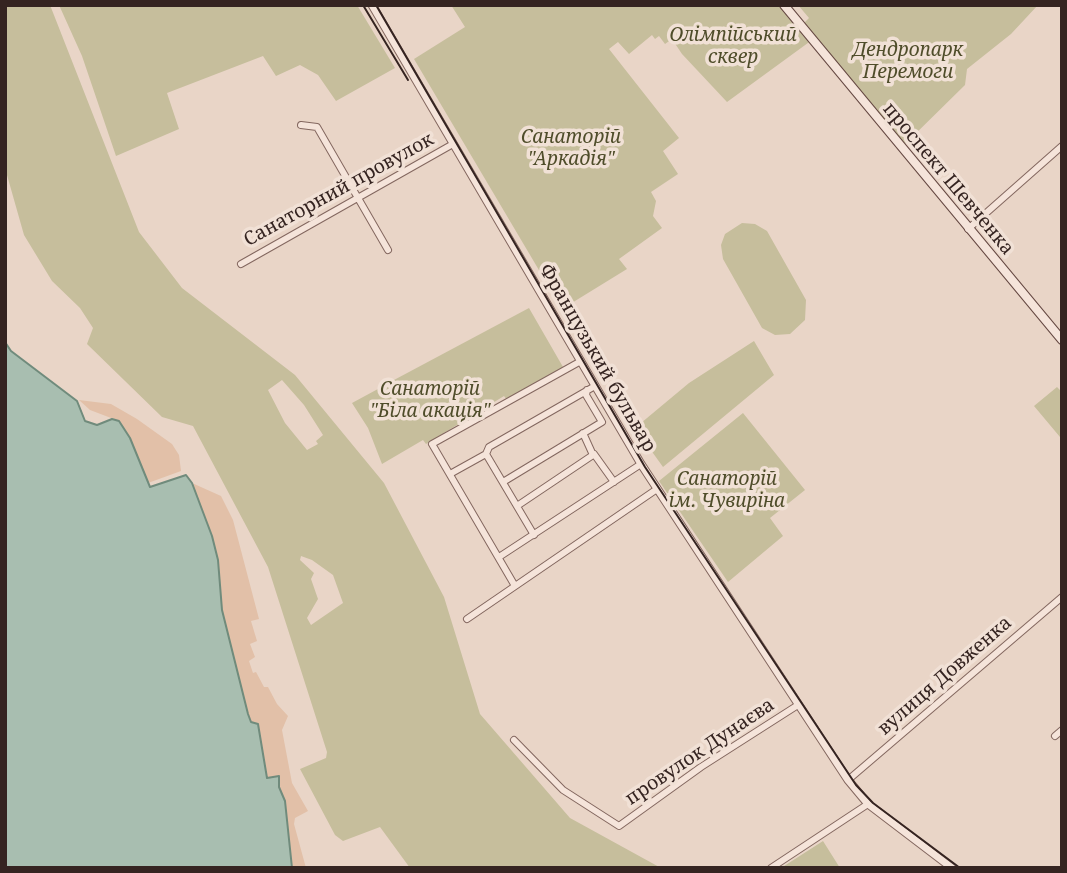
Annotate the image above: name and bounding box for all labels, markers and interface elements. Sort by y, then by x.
park label: Олімпійський сквер [669,25,797,69]
park label: Дендропарк Перемоги [852,40,964,84]
street label: проспект Шевченка [878,98,1018,260]
park label: Санаторій "Аркадія" [521,127,621,171]
street label: Санаторний провулок [240,128,438,252]
street label: Французький бульвар [534,260,660,456]
park label: Санаторій "Біла акація" [370,379,490,423]
park label: Санаторій ім. Чувиріна [669,469,785,513]
street label: вулиця Довженка [873,612,1017,740]
street label: провулок Дунаєва [621,694,779,810]

